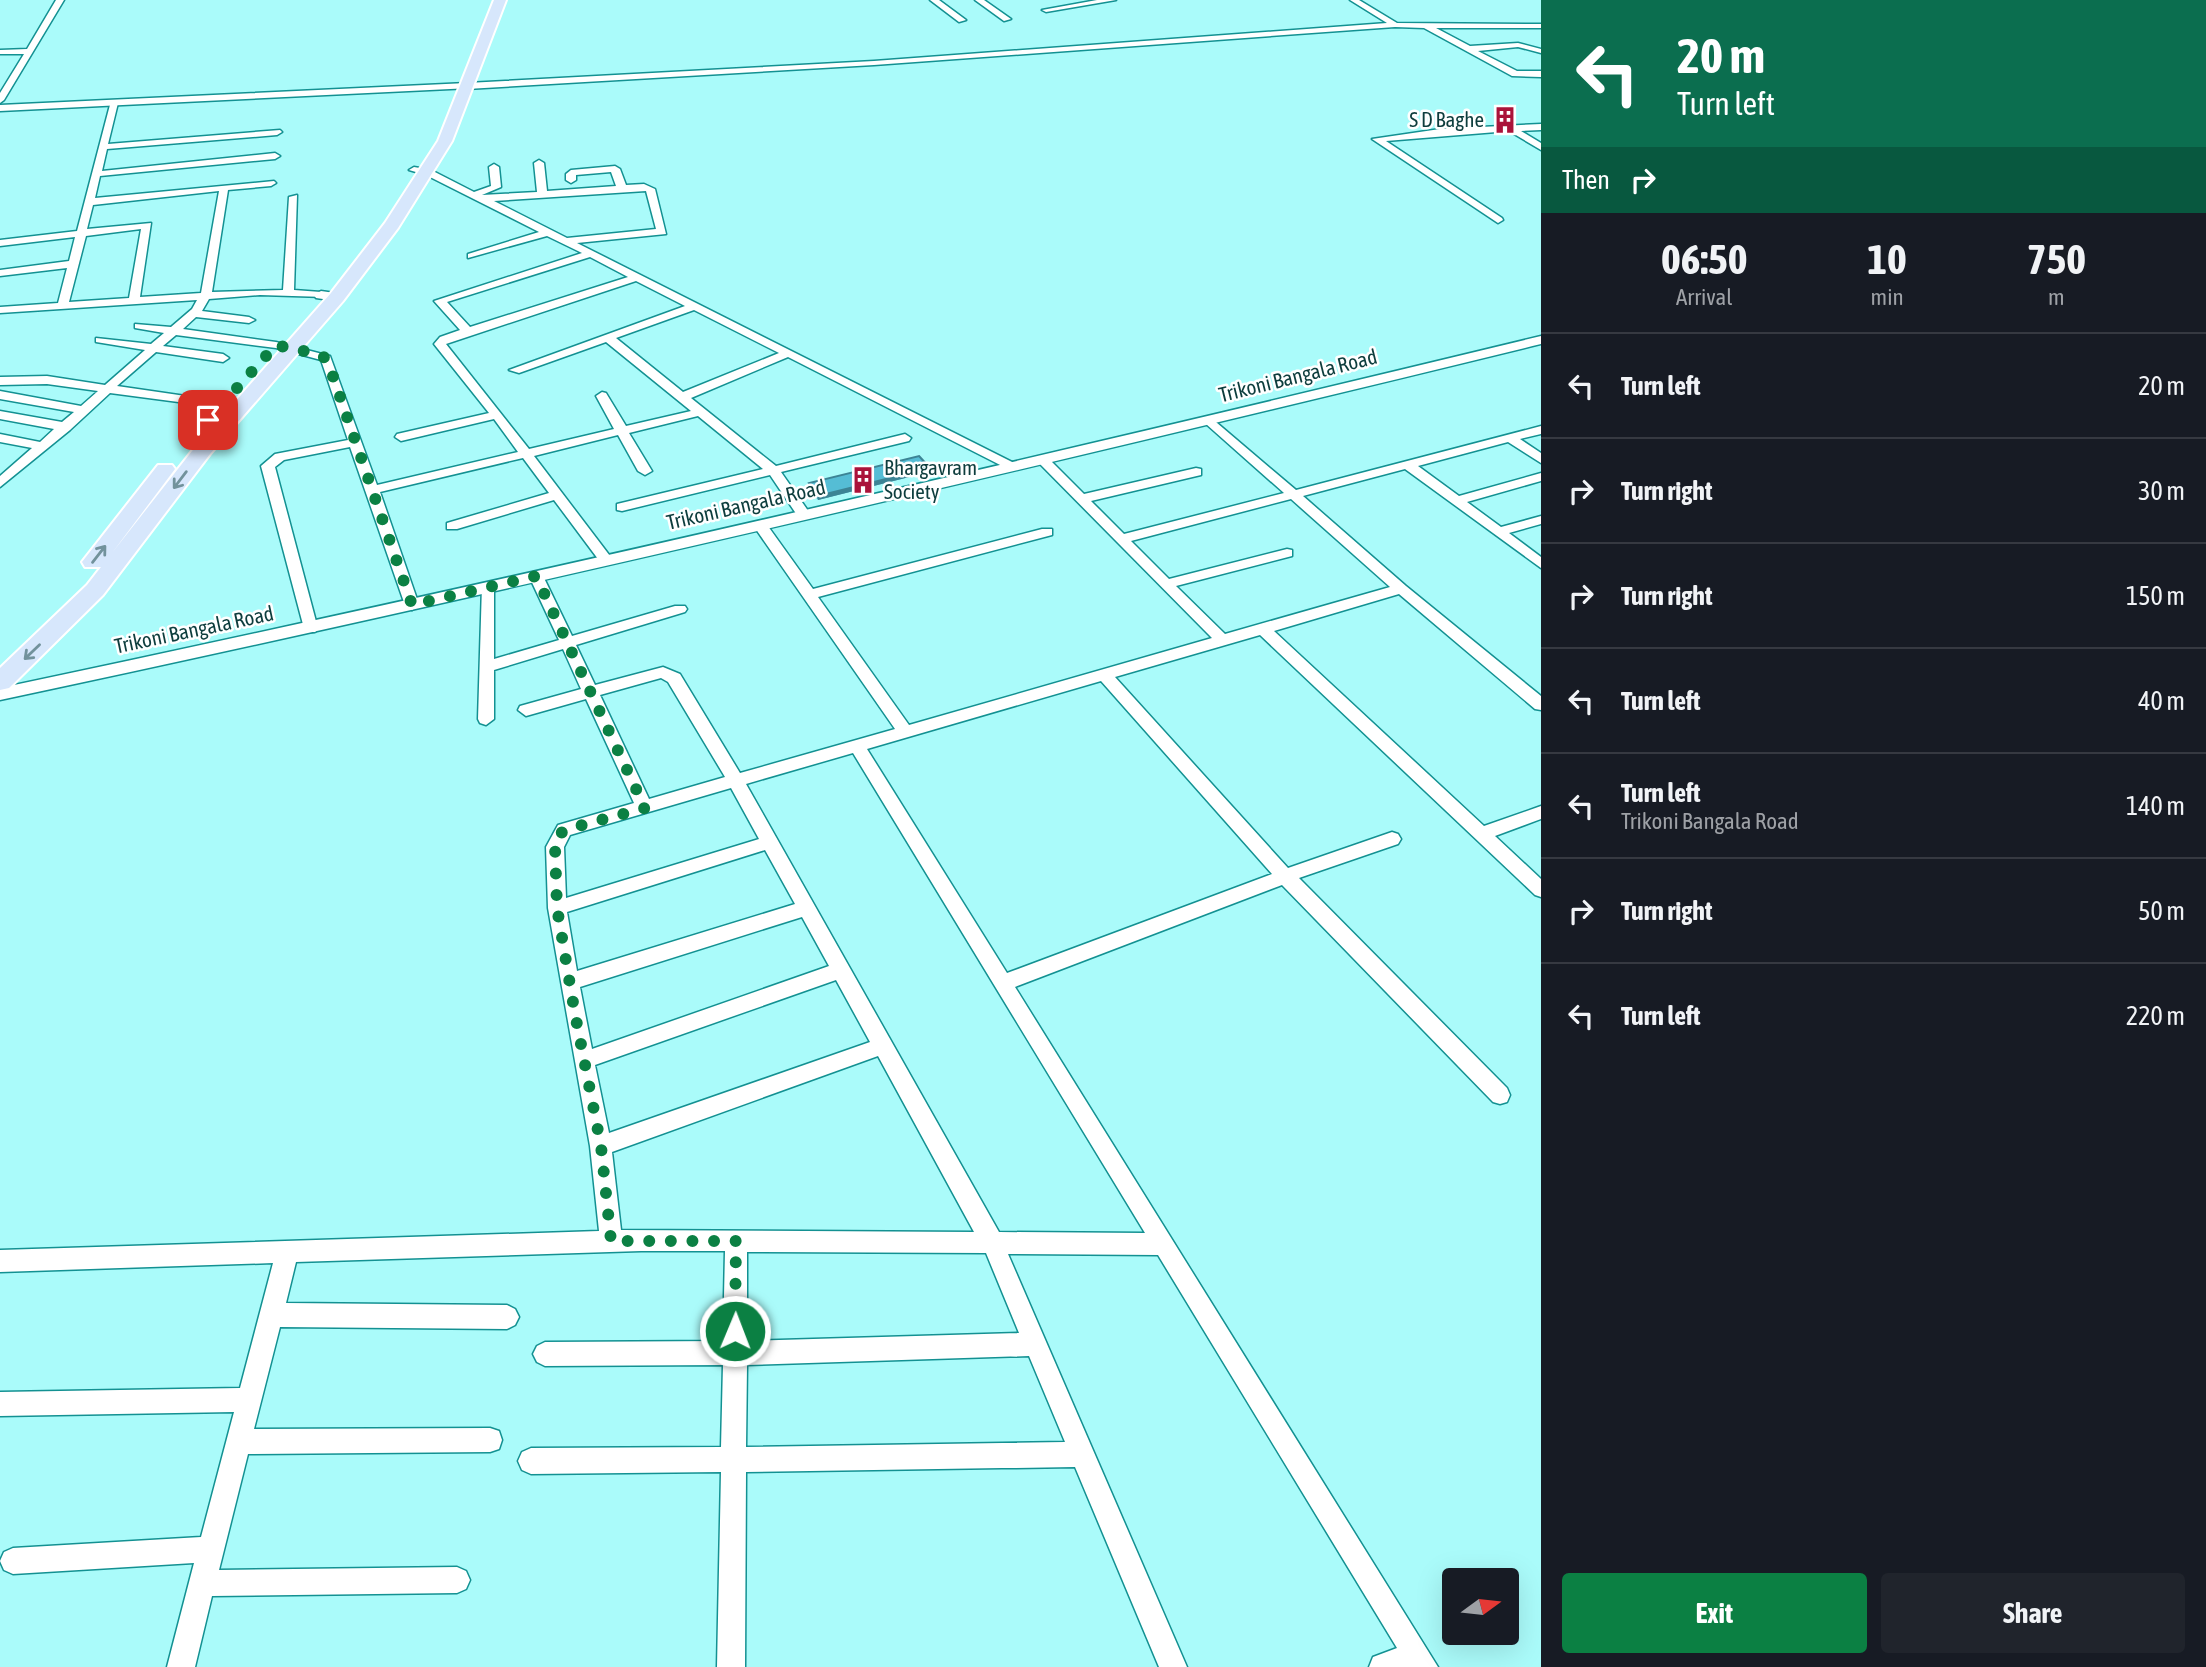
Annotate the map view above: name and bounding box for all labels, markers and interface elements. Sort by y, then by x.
text: 20 m [1677,27,1765,83]
icon: left [1562,28,1653,119]
text: Turn left [1677,85,1775,122]
building icon: S D Baghe [1490,105,1520,135]
place label: S D Baghe [1409,107,1484,131]
icon: right [1624,161,1662,199]
text: Then [1562,165,1610,195]
text: 06:50 [1661,235,1747,283]
text: 10 [1867,235,1907,283]
text: 750 [2027,235,2086,283]
text: Arrival [1676,284,1732,310]
text: min [1871,284,1904,310]
text: m [2048,284,2065,310]
street label: Trikoni Bangala Road [1216,344,1379,406]
icon: left [1562,367,1600,405]
text: Turn left [1621,371,1701,401]
text: 20 m [2138,371,2185,401]
pin [178,390,238,450]
icon: arrive [189,401,227,439]
place label: Bhargavram Society [884,455,977,503]
building icon: Bhargavram Society [848,465,878,495]
one-way arrow [172,470,187,489]
icon: right [1562,472,1600,510]
street label: Trikoni Bangala Road [664,474,827,534]
text: Turn right [1621,476,1712,506]
text: 30 m [2138,476,2185,506]
one-way arrow [92,546,107,564]
icon: right [1562,577,1600,615]
text: Turn right [1621,581,1712,611]
text: 150 m [2126,581,2185,611]
street label: Trikoni Bangala Road [112,600,276,658]
one-way arrow [23,643,40,660]
icon: left [1562,682,1600,720]
text: Turn left [1621,686,1701,716]
text: 40 m [2138,686,2185,716]
text: Turn left [1621,778,1701,808]
icon: left [1562,787,1600,825]
text: 140 m [2126,791,2185,821]
text: Trikoni Bangala Road [1621,808,1799,834]
icon: right [1562,892,1600,930]
text: Turn right [1621,896,1712,926]
text: 50 m [2138,896,2185,926]
icon: left [1562,997,1600,1035]
text: Turn left [1621,1001,1701,1031]
text: 220 m [2126,1001,2185,1031]
position arrow [698,1294,772,1368]
north arrow [1442,1568,1519,1645]
map controls [1442,1568,1519,1645]
button: Exit [1562,1573,1867,1653]
button: Share [1881,1573,2185,1653]

